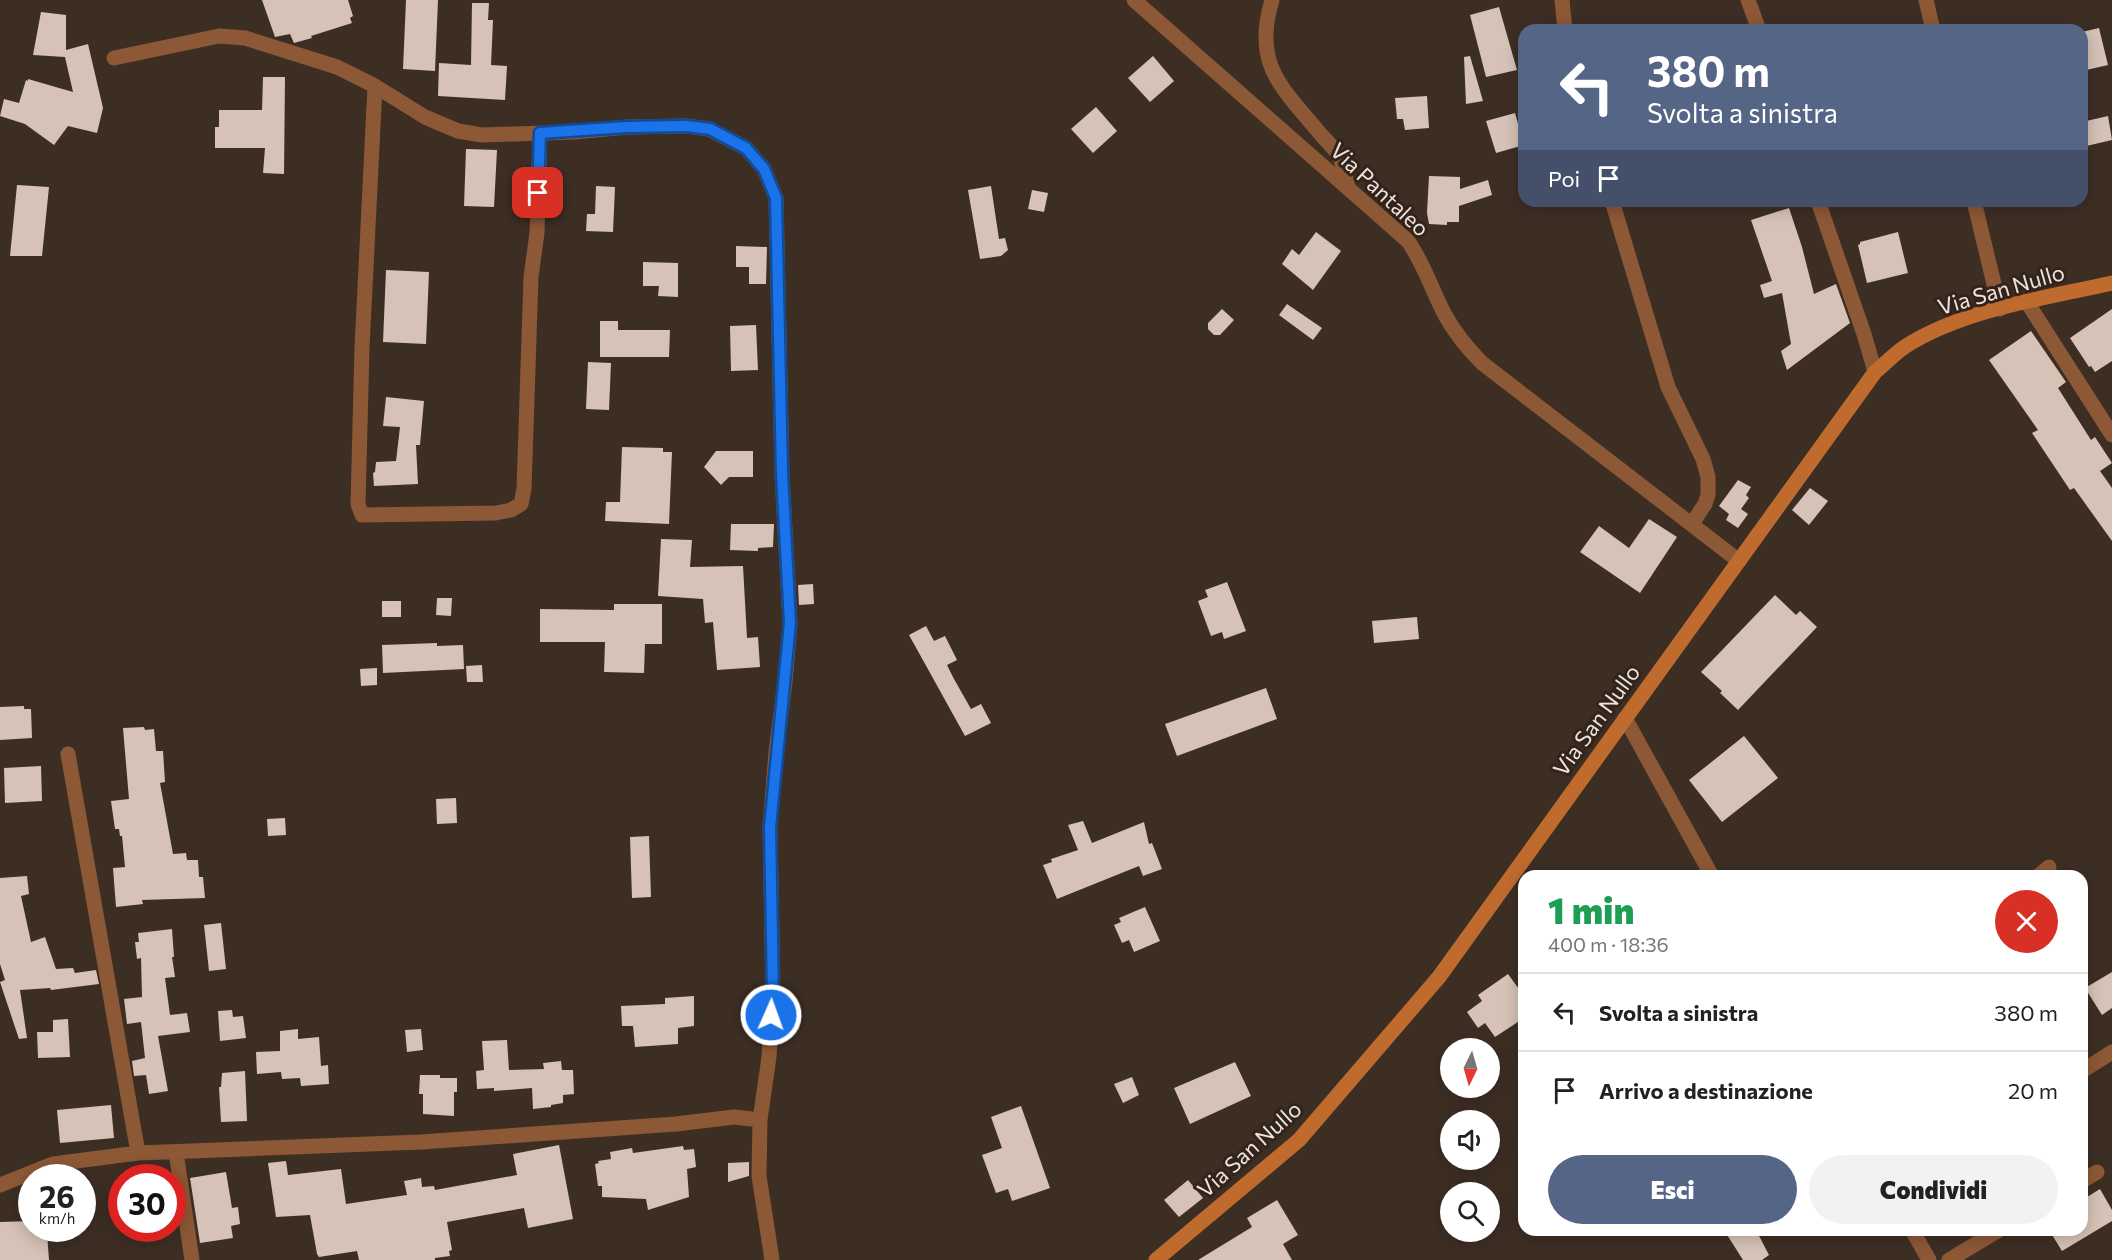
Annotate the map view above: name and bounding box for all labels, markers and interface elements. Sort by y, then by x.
text: 380 m [1647,44,1770,96]
icon: left [1548,48,1626,126]
text: Svolta a sinistra [1647,96,1838,129]
street label: Via Pantaleo [1325,136,1435,242]
icon: arrive [1592,162,1625,195]
text: Poi [1548,165,1580,192]
pin [512,167,563,218]
icon: arrive [521,176,554,209]
street label: Via San Nullo [1934,258,2068,320]
street label: Via San Nullo [1547,659,1645,781]
text: 1 min [1548,887,1634,931]
button: close [1995,890,2058,953]
text: 400 m · 18:36 [1548,932,1669,956]
position arrow [739,983,803,1047]
icon: left [1548,996,1581,1029]
text: Svolta a sinistra [1599,999,1758,1026]
text: 380 m [1994,999,2058,1026]
north arrow [1440,1038,1500,1098]
map controls [1440,1038,1500,1242]
icon: arrive [1548,1074,1581,1107]
text: Arrivo a destinazione [1599,1077,1813,1104]
text: 20 m [2008,1077,2058,1104]
street label: Via San Nullo [1191,1095,1307,1203]
button: sound [1440,1110,1500,1170]
button: Esci [1548,1155,1797,1224]
button: Condividi [1809,1155,2058,1224]
speed limit sign: 30 [108,1164,186,1242]
text: 26 [39,1177,75,1214]
button: search [1440,1182,1500,1242]
text: km/h [39,1209,75,1227]

